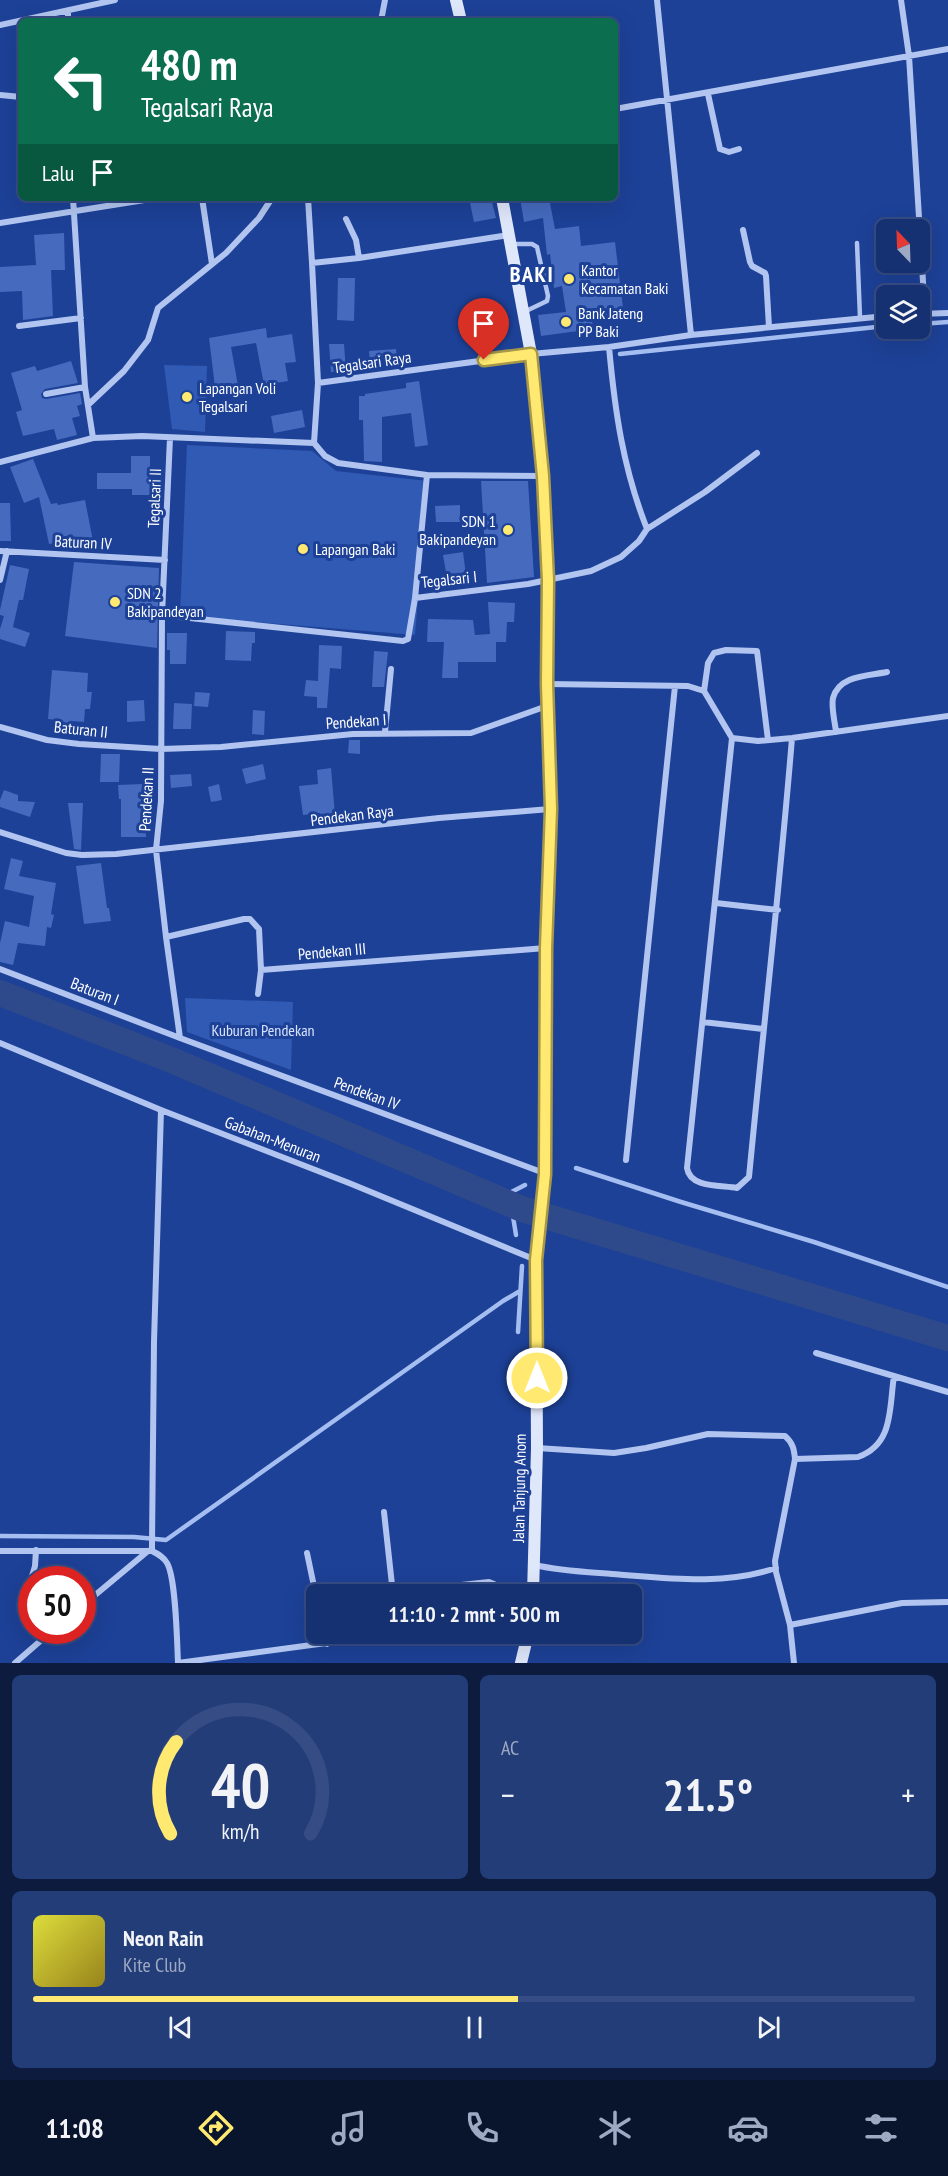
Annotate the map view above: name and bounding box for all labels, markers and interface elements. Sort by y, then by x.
text: 480 m [141,37,238,92]
icon: left [42,42,120,120]
text: Tegalsari Raya [141,90,274,124]
icon: arrive [86,156,119,189]
text: Lalu [42,159,74,187]
north arrow [876,219,930,273]
map controls [876,219,930,339]
district label: BAKI [510,260,554,288]
place label: Kantor Kecamatan Baki [581,260,669,298]
marker: Kantor Kecamatan Baki [562,272,576,286]
button: layers [876,285,930,339]
pin [458,298,509,360]
place label: Bank Jateng PP Baki [578,303,643,341]
icon: arrive [467,307,500,340]
marker: Bank Jateng PP Baki [559,315,573,329]
street label: Tegalsari Raya [332,347,412,377]
place label: Lapangan Voli Tegalsari [199,378,276,416]
marker: Lapangan Voli Tegalsari [180,390,194,404]
street label: Tegalsari II [143,468,165,528]
place label: SDN 1 Bakipandeyan [419,511,496,549]
marker: SDN 1 Bakipandeyan [501,523,515,537]
street label: Baturan IV [54,531,113,554]
place label: Lapangan Baki [315,539,396,559]
marker: Lapangan Baki [296,542,310,556]
street label: Tegalsari I [420,566,478,592]
place label: SDN 2 Bakipandeyan [127,583,204,621]
marker: SDN 2 Bakipandeyan [108,595,122,609]
street label: Pendekan I [325,709,387,733]
street label: Baturan II [53,716,109,742]
street label: Pendekan II [134,766,158,832]
street label: Pendekan Raya [309,800,395,830]
street label: Pendekan III [297,938,367,964]
street label: Baturan I [68,973,122,1009]
park label: Kuburan Pendekan [211,1020,315,1040]
street label: Pendekan IV [332,1072,403,1114]
street label: Gabahan-Menuran [222,1112,324,1166]
position arrow [505,1346,569,1410]
street label: Jalan Tanjung Anom [508,1433,530,1544]
speed limit sign: 50 [18,1566,96,1644]
text: 11:10 · 2 mnt · 500 m [388,1600,560,1628]
text: AC [501,1735,519,1761]
text: 40 [210,1744,270,1825]
text: 21.5° [663,1765,753,1823]
text: − [501,1773,515,1816]
text: + [901,1773,915,1816]
text: km/h [221,1817,259,1845]
text: Neon Rain [123,1924,203,1952]
text: Kite Club [123,1952,186,1978]
icon: previous [164,2011,197,2044]
icon: pause [458,2011,491,2044]
icon: next [752,2011,785,2044]
icon: directions [195,2107,237,2149]
icon: music [328,2107,370,2149]
icon: phone [461,2107,503,2149]
icon: climate [594,2107,636,2149]
icon: car [727,2107,769,2149]
icon: filters [860,2107,902,2149]
text: 11:08 [46,2111,104,2145]

